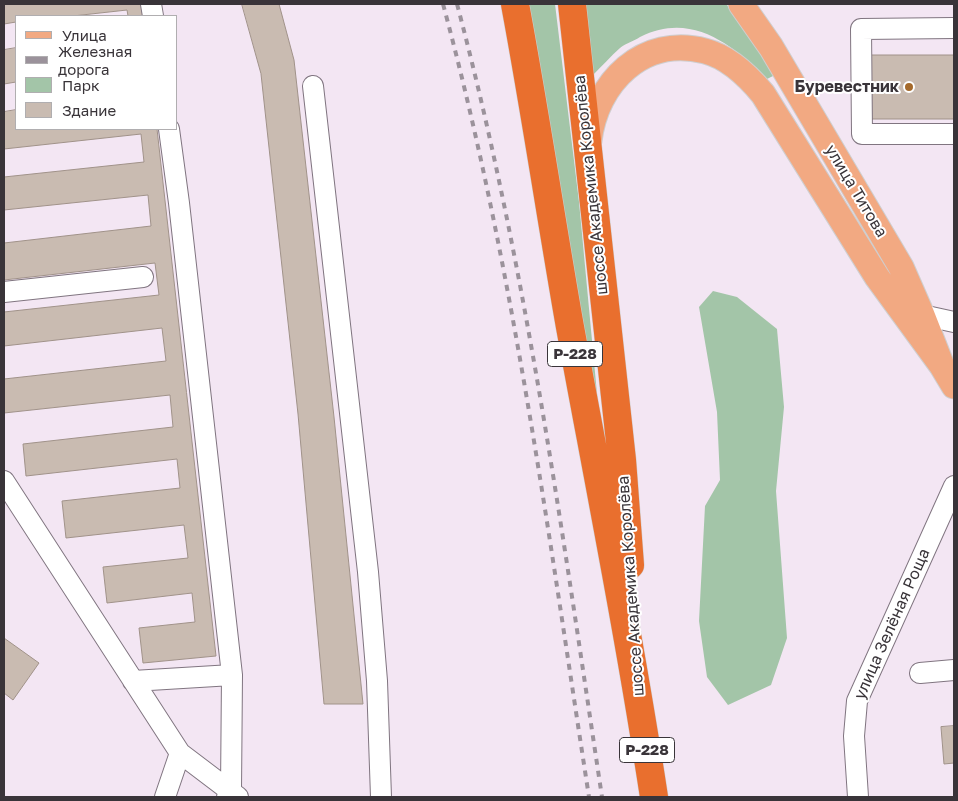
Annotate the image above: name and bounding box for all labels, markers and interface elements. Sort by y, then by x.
legend [15,15,178,130]
text: Улица [62,26,107,44]
text: Железная дорога [58,42,132,78]
street label: шоссе Академика Королёва [570,74,612,296]
text: Парк [62,76,100,94]
place label: Буревестник [795,77,899,97]
marker: Буревестник [903,81,915,93]
text: Здание [62,101,116,119]
street label: улица Титова [821,141,891,241]
road number: Р-228 [548,342,602,366]
street label: шоссе Академика Королёва [614,475,648,697]
street label: улица Зелёная Роща [850,545,934,703]
road number: Р-228 [620,738,674,762]

